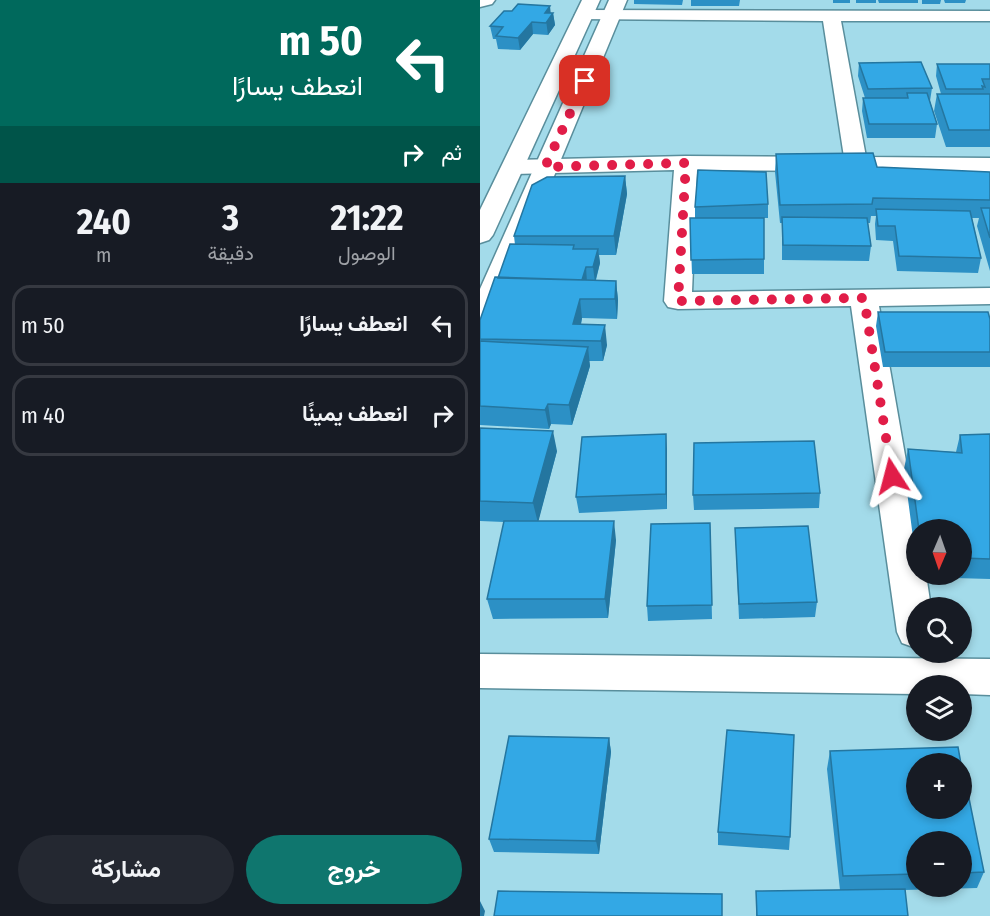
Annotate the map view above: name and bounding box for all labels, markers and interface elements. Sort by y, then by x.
text: 50 m [279,16,363,66]
icon: left [384,24,462,102]
pin [559,55,610,106]
icon: arrive [568,64,601,97]
text: انعطف يسارًا [232,70,363,102]
icon: right [396,138,429,171]
text: ثم [441,139,462,166]
text: 3 [222,196,239,240]
text: 21:22 [330,196,403,240]
text: 240 [77,200,131,244]
text: دقيقة [207,241,254,265]
text: الوصول [338,241,396,265]
text: m [96,243,111,267]
icon: left [426,309,459,342]
text: انعطف يسارًا [299,310,408,337]
text: 50 m [21,312,65,339]
icon: right [426,399,459,432]
text: انعطف يمينًا [302,400,408,427]
text: 40 m [21,402,65,429]
position arrow [860,444,924,508]
north arrow [906,519,972,585]
map controls [906,519,972,897]
button: search [906,597,972,663]
button: layers [906,675,972,741]
button: + [906,753,972,819]
button: − [906,831,972,897]
button: مشاركة [18,835,234,904]
button: خروج [246,835,462,904]

